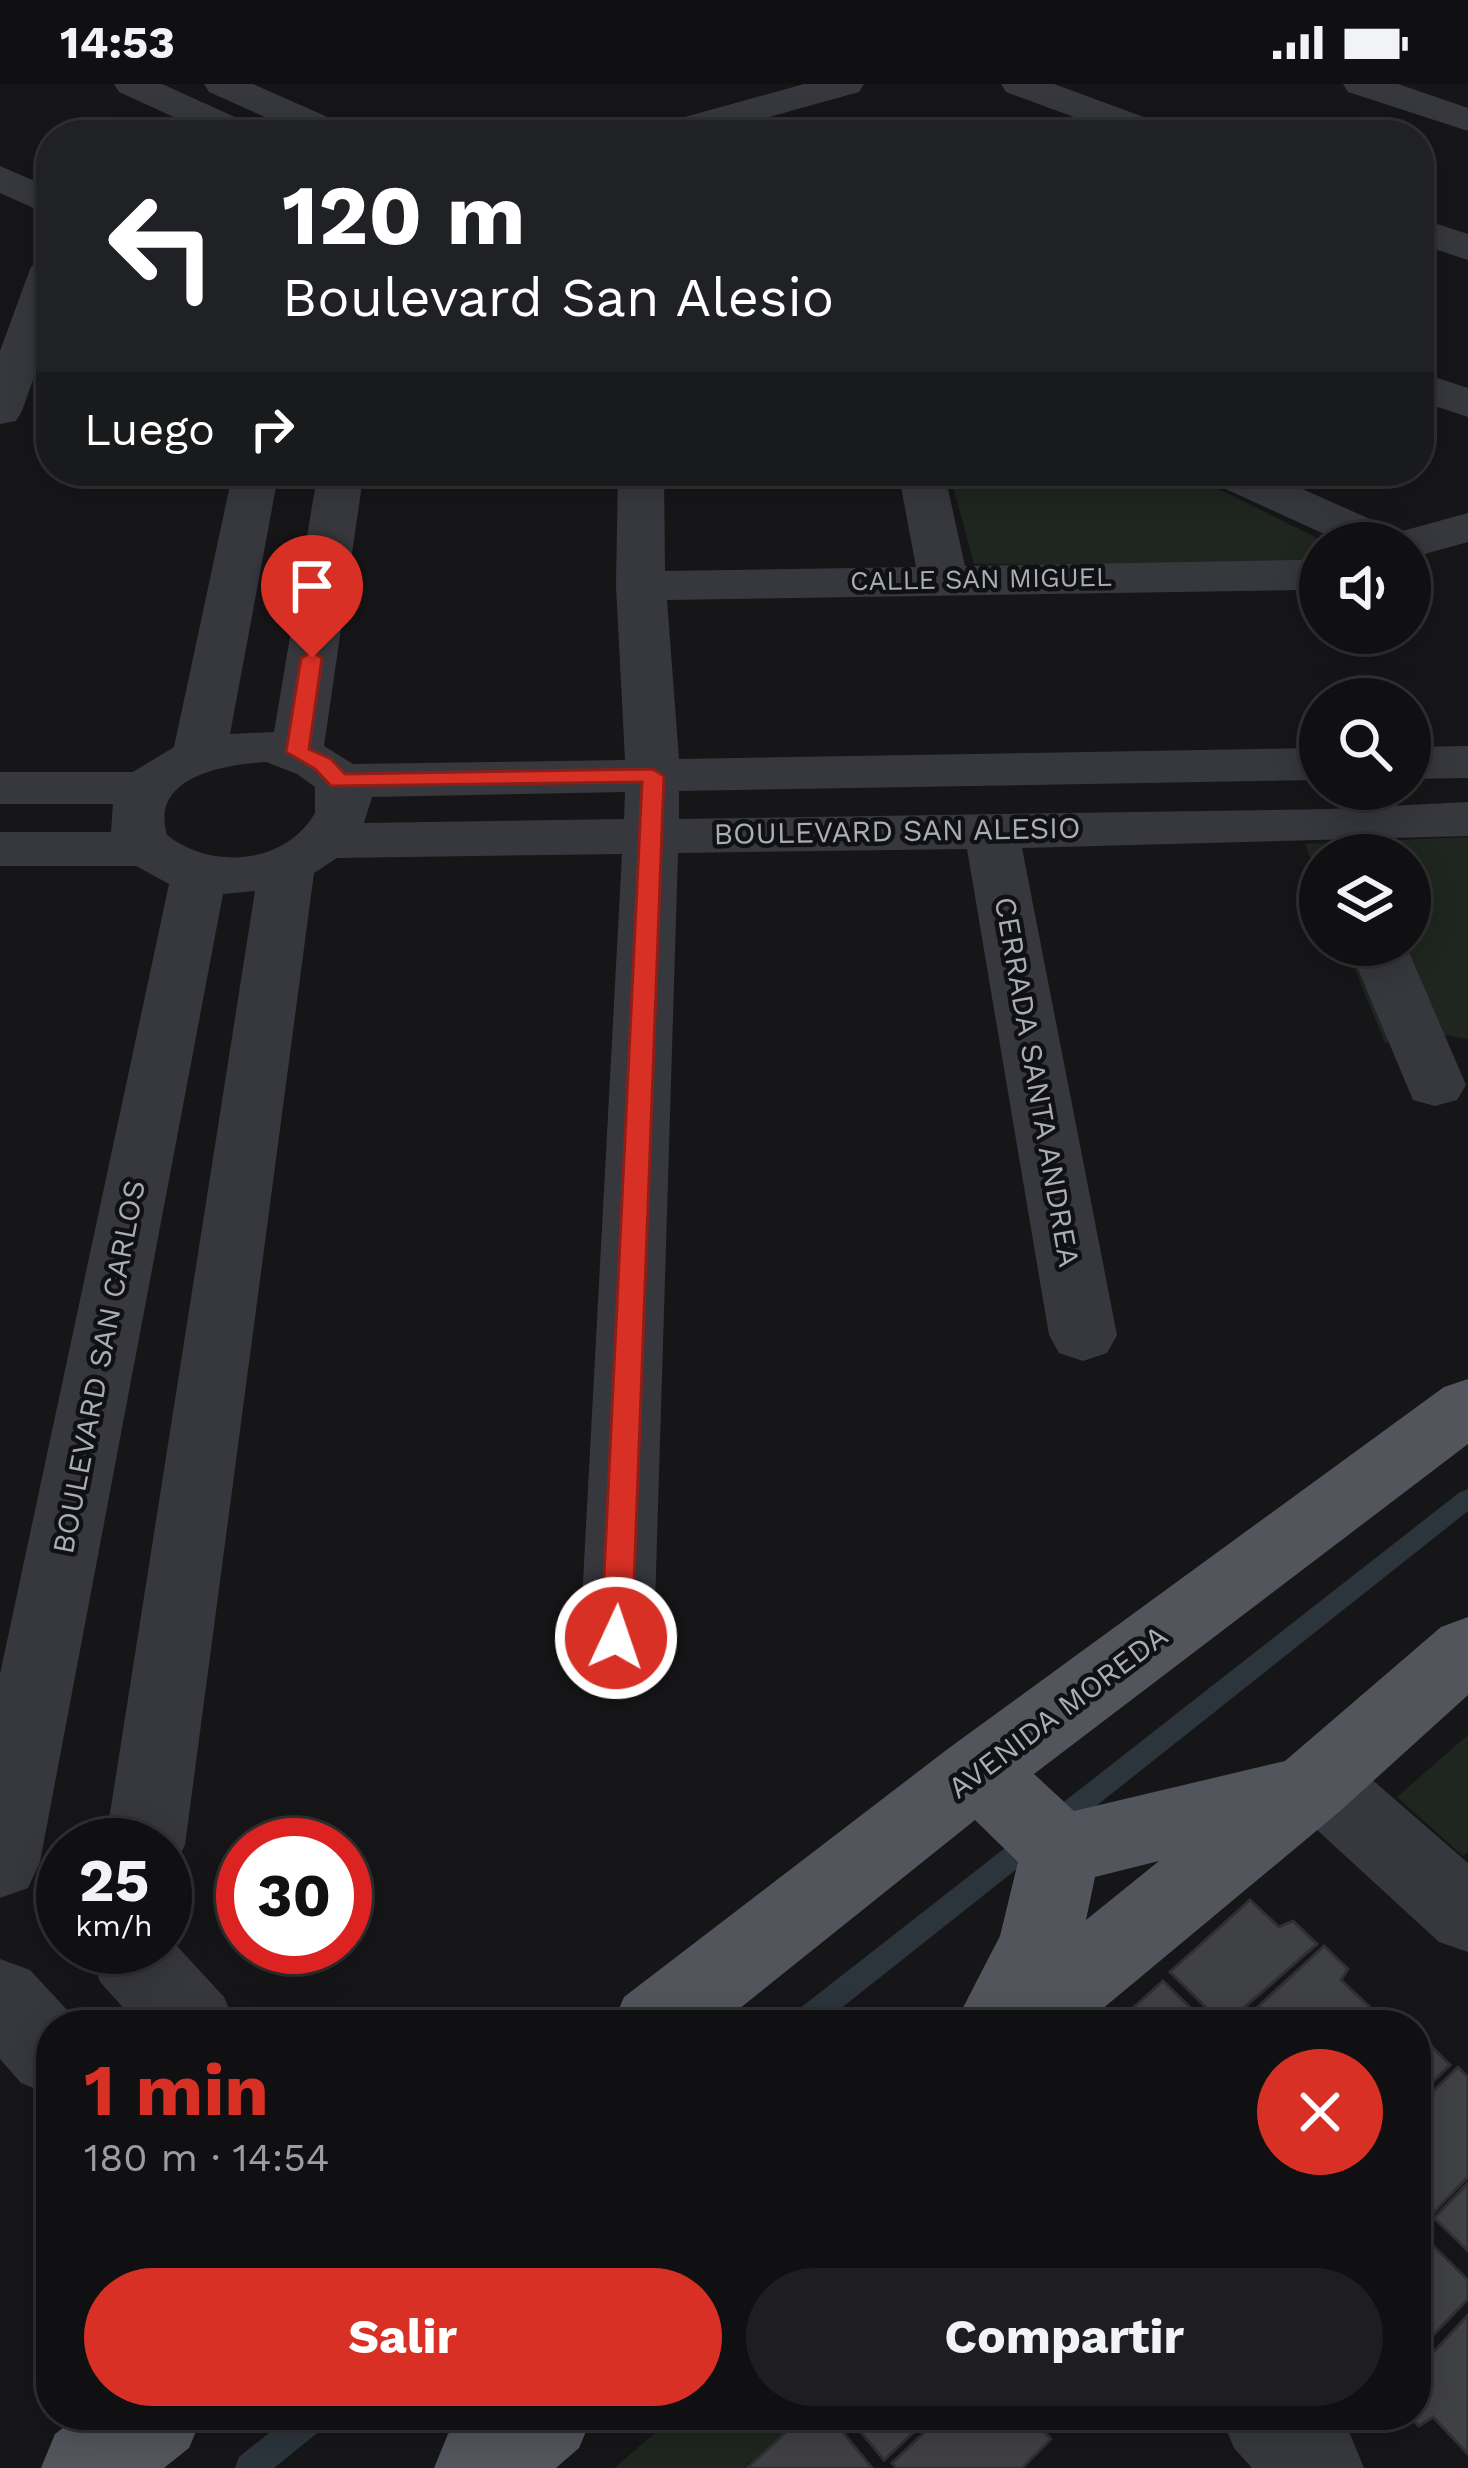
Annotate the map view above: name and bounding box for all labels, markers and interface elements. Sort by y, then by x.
text: 14:53 [60,16,175,69]
text: 120 m [282,166,525,264]
icon: left [84,168,240,324]
text: Boulevard San Alesio [282,266,834,329]
icon: right [239,396,305,462]
text: Luego [84,403,215,456]
map controls [1299,522,1431,966]
button: sound [1299,522,1431,654]
pin [261,535,363,658]
icon: arrive [279,553,345,619]
street label: CALLE SAN MIGUEL [850,561,1112,597]
button: search [1299,678,1431,810]
street label: BOULEVARD SAN ALESIO [713,810,1081,851]
button: layers [1299,834,1431,966]
street label: CERRADA SANTA ANDREA [988,894,1087,1270]
street label: BOULEVARD SAN CARLOS [45,1177,152,1557]
position arrow [553,1575,679,1701]
street label: AVENIDA MOREDA [941,1618,1174,1805]
speed limit sign: 30 [216,1818,372,1974]
text: 25 [79,1845,149,1916]
text: km/h [75,1908,153,1943]
text: 1 min [84,2048,269,2132]
button: close [1257,2049,1383,2175]
text: 180 m · 14:54 [84,2135,330,2180]
button: Salir [84,2268,722,2406]
button: Compartir [746,2268,1383,2406]

